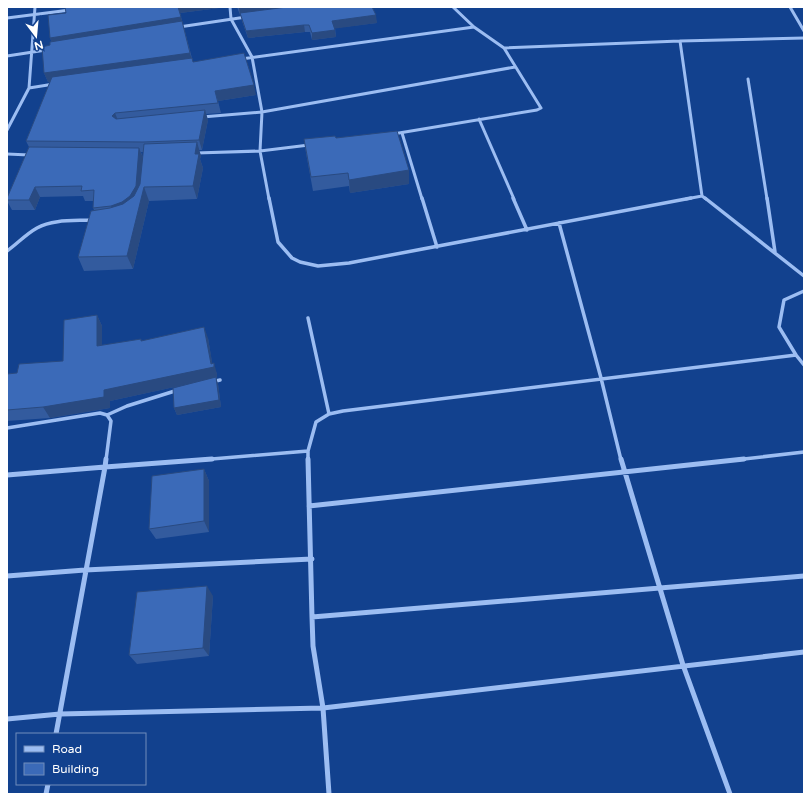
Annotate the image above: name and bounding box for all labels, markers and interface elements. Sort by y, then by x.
north arrow [16,16,56,56]
text: N [33,38,45,53]
legend [16,733,146,785]
text: Road [52,742,82,756]
text: Building [52,762,99,776]

